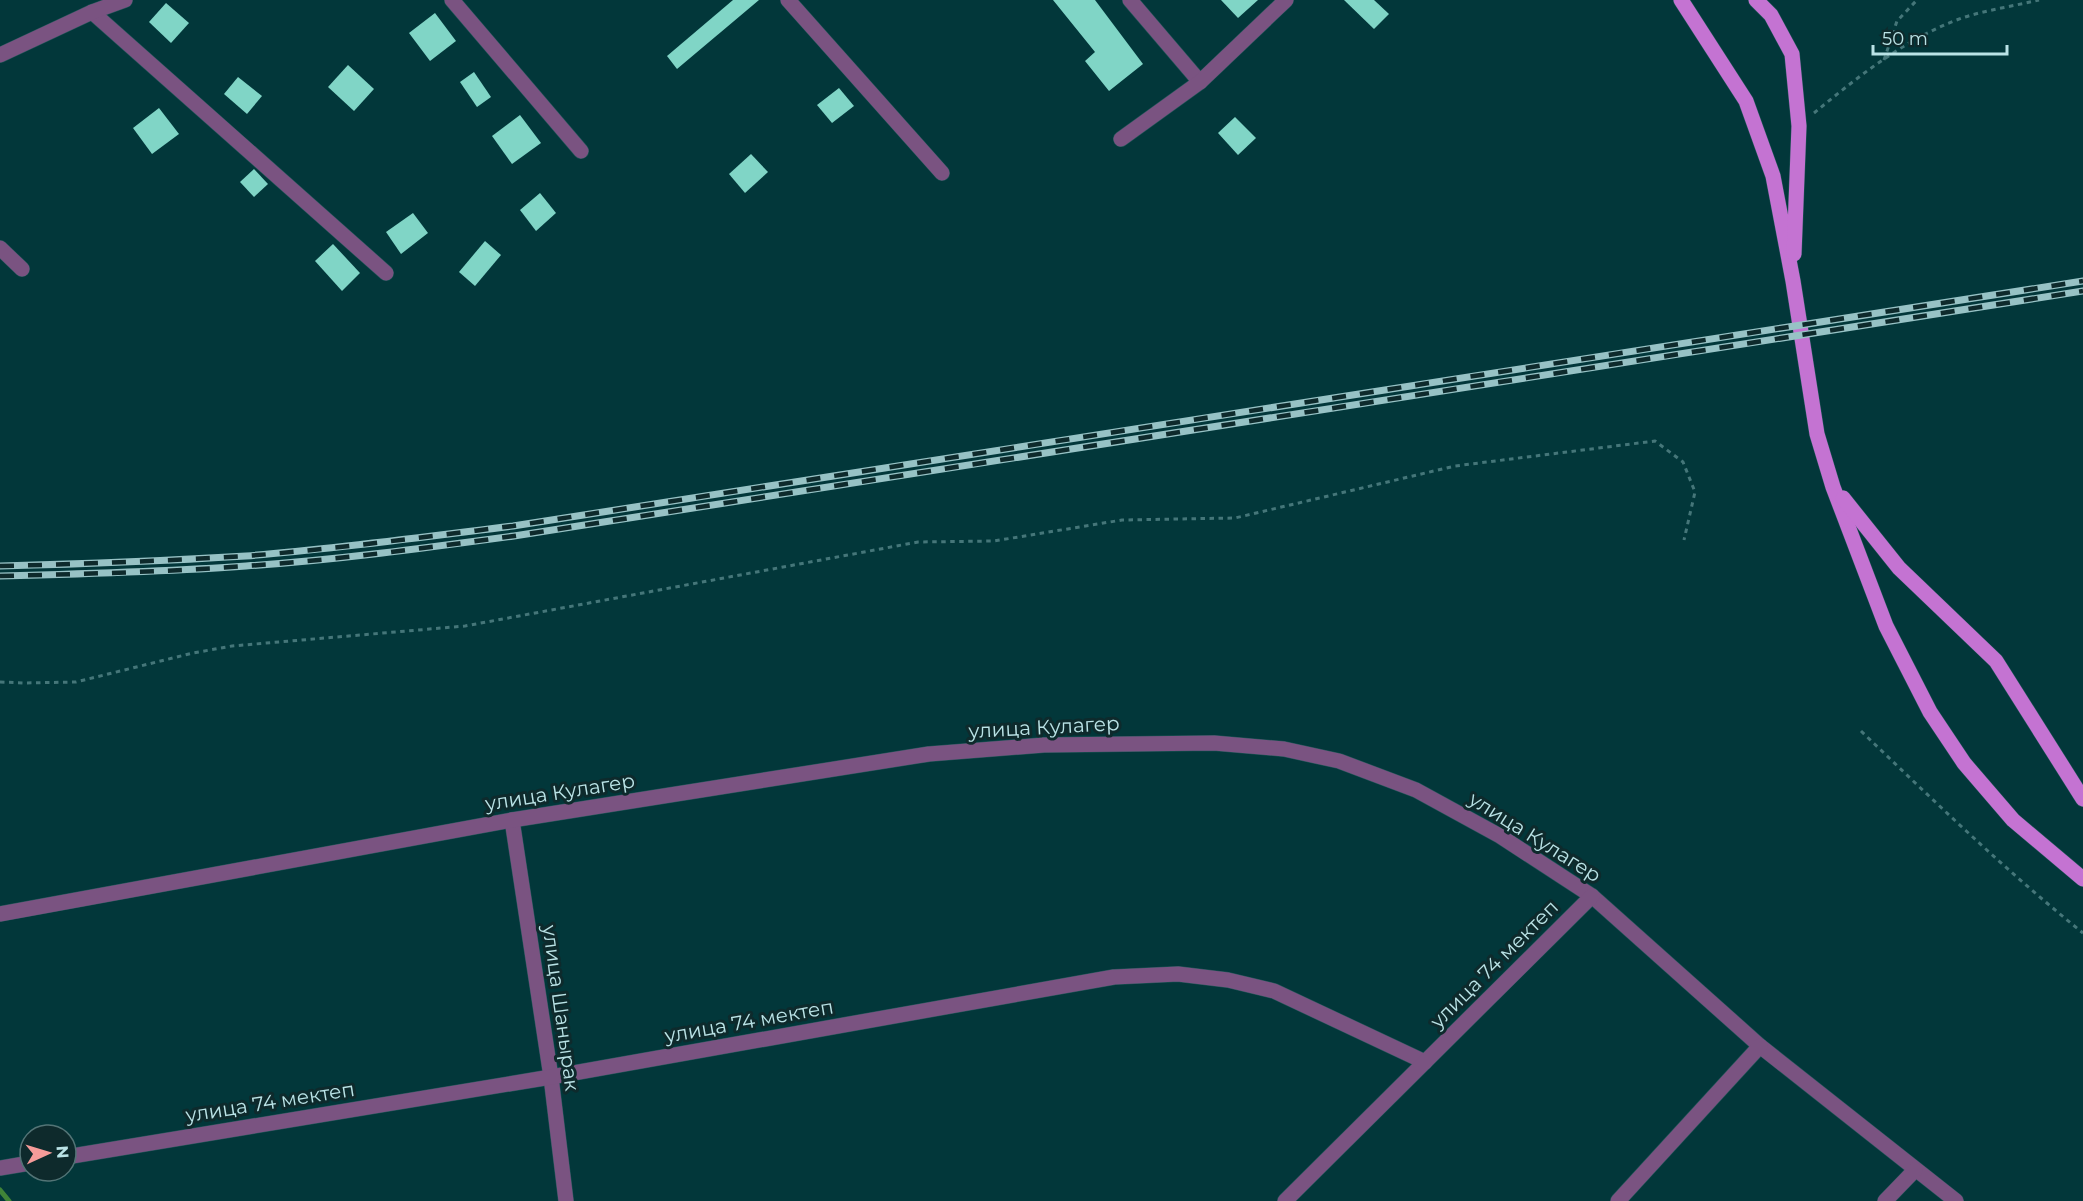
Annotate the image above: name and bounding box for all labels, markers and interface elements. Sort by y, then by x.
scale bar [1873,18,2006,56]
text: 50 m [1882,28,1928,50]
street label: улица Кулагер [967,711,1120,743]
street label: улица Кулагер [482,768,637,816]
street label: улица Кулагер [1464,786,1606,887]
street label: улица 74 мектеп [1424,895,1563,1034]
street label: улица Шанырак [537,922,585,1093]
street label: улица 74 мектеп [662,994,835,1048]
street label: улица 74 мектеп [183,1077,356,1127]
north arrow [18,1123,78,1183]
text: N [53,1145,72,1159]

